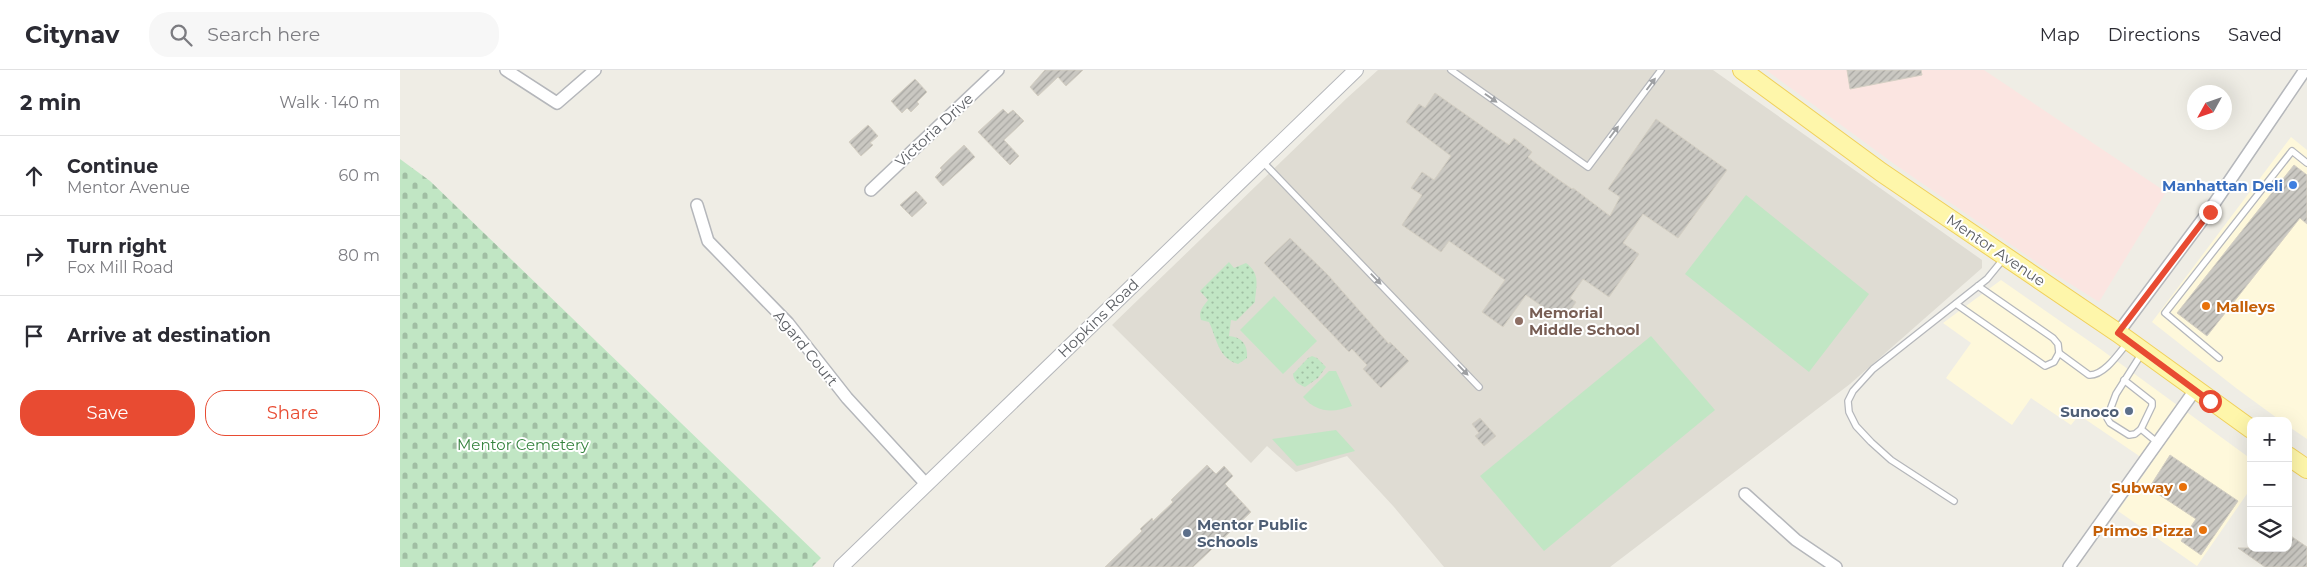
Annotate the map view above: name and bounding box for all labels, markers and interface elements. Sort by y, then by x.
search box [149,12,499,57]
text: Citynav [25,20,119,49]
icon: search [167,21,195,49]
text: Search here [207,23,320,46]
text: Map [2040,24,2080,46]
text: Directions [2108,24,2200,46]
text: Saved [2228,24,2282,46]
one-way arrow [1645,78,1656,91]
north arrow [2187,85,2232,130]
street label: Victoria Drive [891,89,977,171]
text: 2 min [20,90,81,115]
text: Walk · 140 m [279,93,380,112]
one-way arrow [1484,93,1498,103]
one-way arrow [1608,126,1619,139]
text: Continue [67,155,158,178]
icon: ahead [20,162,48,190]
text: 60 m [338,166,380,185]
place label: Manhattan Deli [2162,176,2283,195]
text: Mentor Avenue [67,178,190,197]
marker: Manhattan Deli [2287,179,2299,191]
route end [2199,201,2222,224]
street label: Mentor Avenue [1943,210,2049,290]
text: Turn right [67,235,167,258]
icon: right [20,242,48,270]
text: 80 m [338,246,380,265]
text: Fox Mill Road [67,258,174,277]
one-way arrow [1370,273,1382,285]
street label: Hopkins Road [1053,275,1143,361]
place label: Malleys [2216,297,2275,316]
marker: Malleys [2200,300,2212,312]
place label: Memorial Middle School [1529,303,1640,339]
street label: Agard Court [770,306,842,390]
marker: Memorial Middle School [1513,315,1525,327]
icon: arrive [20,322,48,350]
text: Arrive at destination [67,324,271,347]
one-way arrow [1457,364,1469,376]
button: Save [20,390,195,436]
button: Share [205,390,380,436]
route start [2199,390,2222,413]
place label: Sunoco [2060,402,2119,421]
marker: Sunoco [2123,405,2135,417]
map controls [2247,417,2292,552]
button: + [2247,417,2292,462]
park label: Mentor Cemetery [457,435,590,454]
button: − [2247,462,2292,507]
place label: Subway [2111,478,2174,497]
marker: Subway [2177,481,2189,493]
button: layers [2247,507,2292,552]
place label: Mentor Public Schools [1197,515,1308,551]
place label: Primos Pizza [2092,521,2193,540]
marker: Primos Pizza [2197,524,2209,536]
marker: Mentor Public Schools [1181,527,1193,539]

